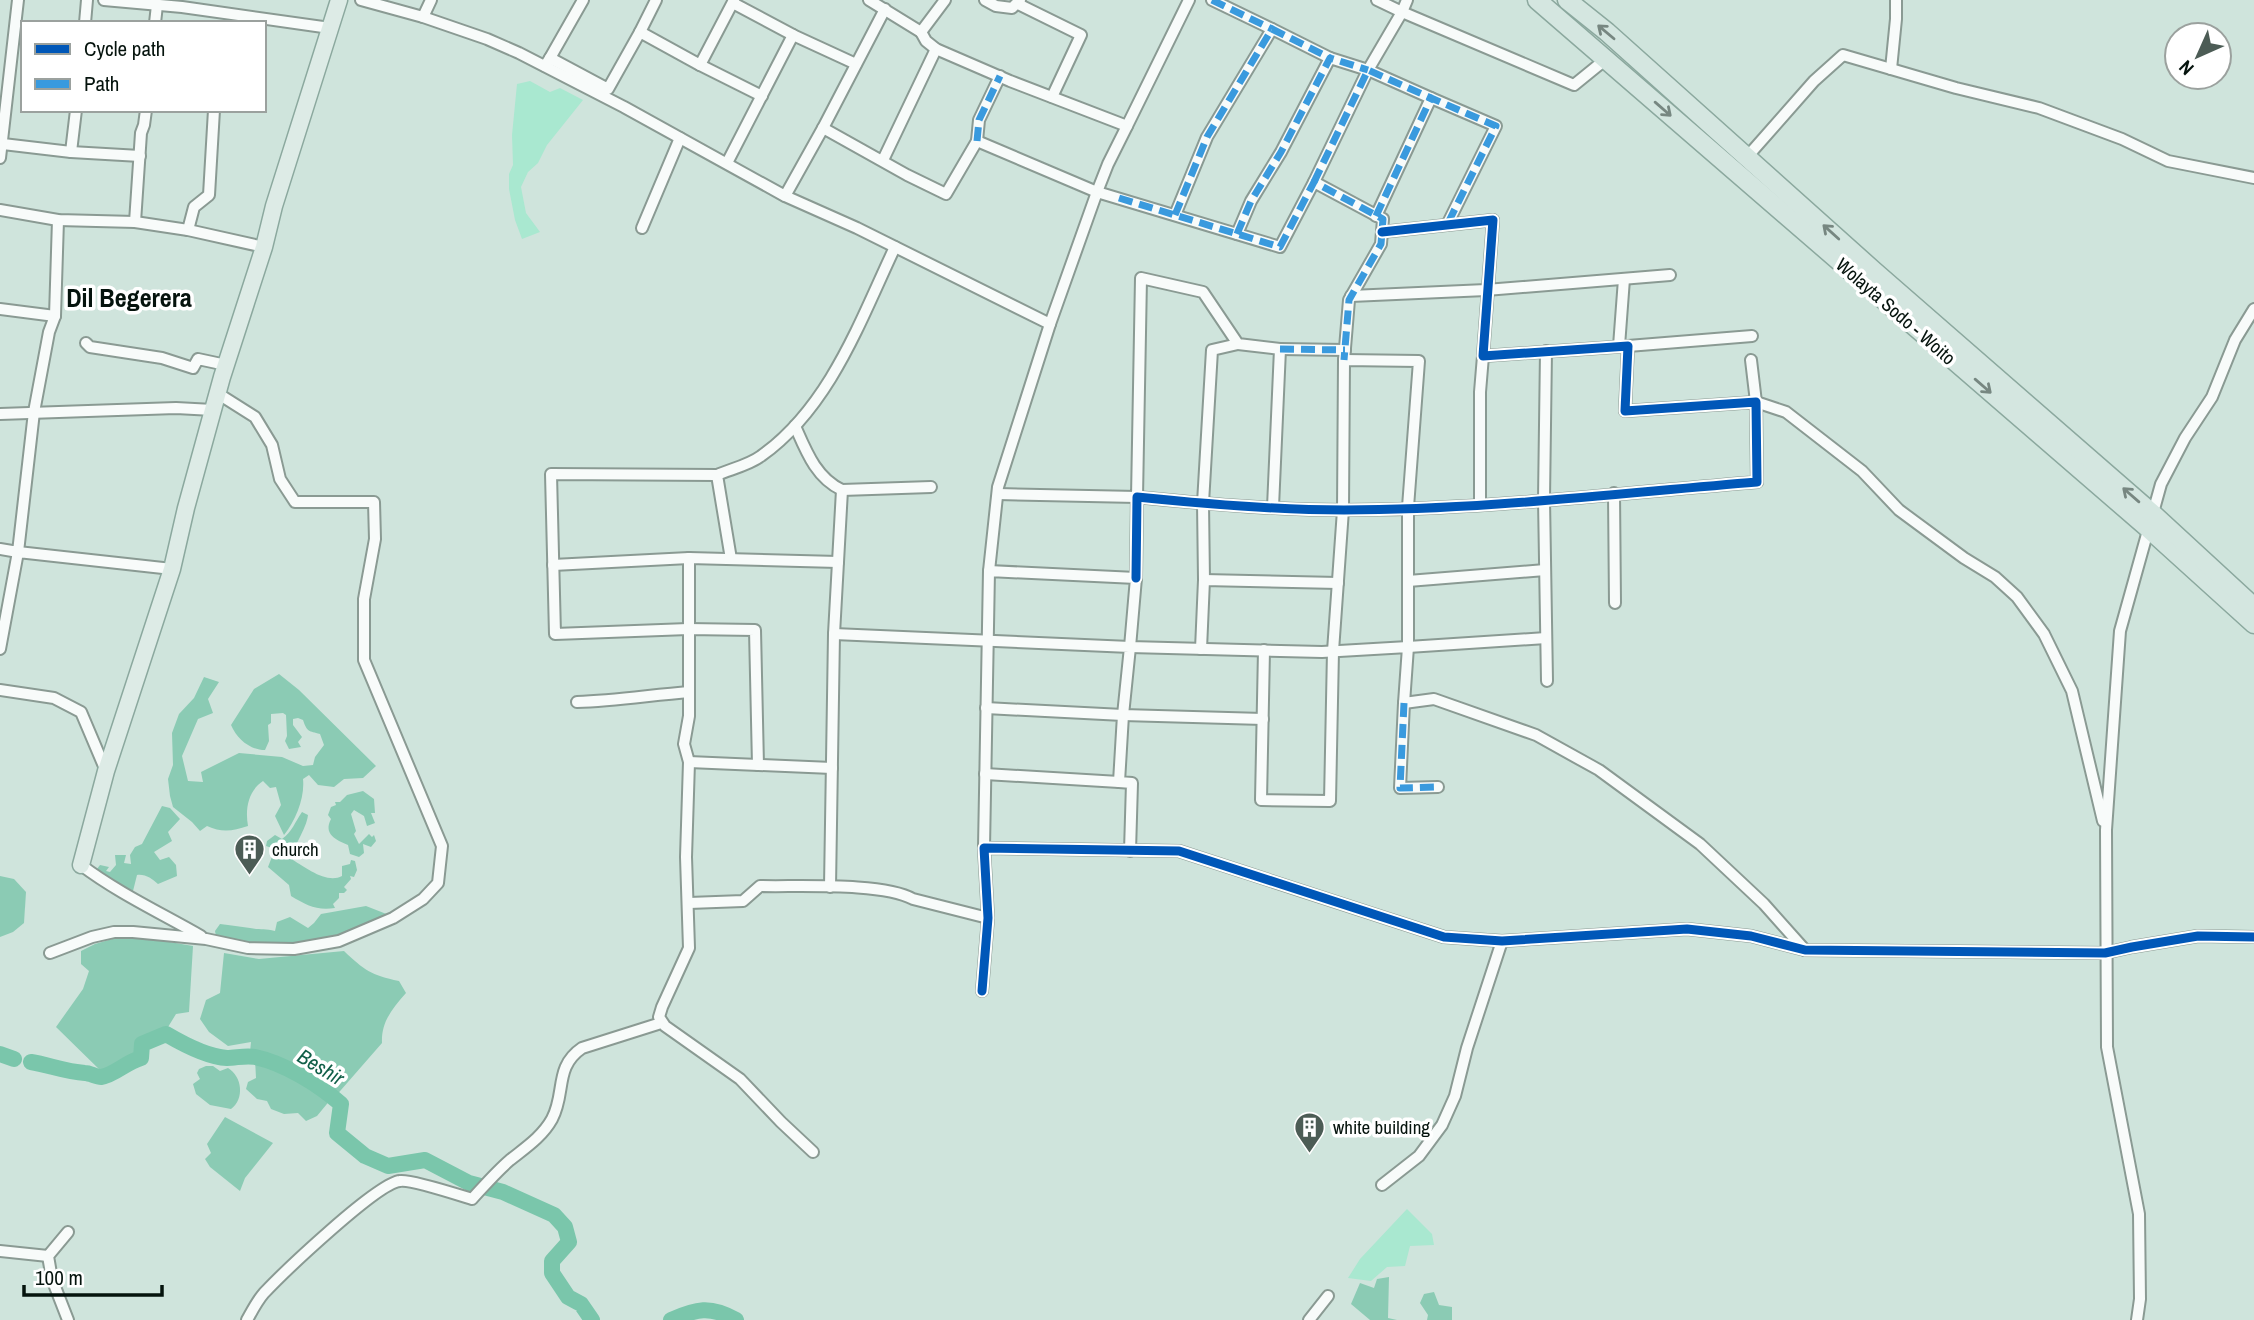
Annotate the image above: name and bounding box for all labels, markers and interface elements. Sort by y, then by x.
legend [21,21,266,112]
north arrow [2163,21,2233,91]
one-way arrow [1598,24,1616,40]
text: Cycle path [84,34,165,63]
text: N [2173,55,2199,81]
text: Path [84,69,119,98]
one-way arrow [1654,101,1672,117]
one-way arrow [1823,224,1840,241]
street label: Wolayta Sodo - Woito [1830,252,1962,370]
district label: Dil Begerera [66,280,192,315]
one-way arrow [1974,378,1992,394]
one-way arrow [2123,487,2141,503]
building icon: church [232,832,266,876]
place label: church [272,836,319,862]
water label: Beshir [292,1042,351,1093]
building icon: white building [1293,1110,1327,1154]
place label: white building [1333,1114,1430,1140]
scale bar [24,1254,163,1298]
text: 100 m [35,1263,83,1292]

